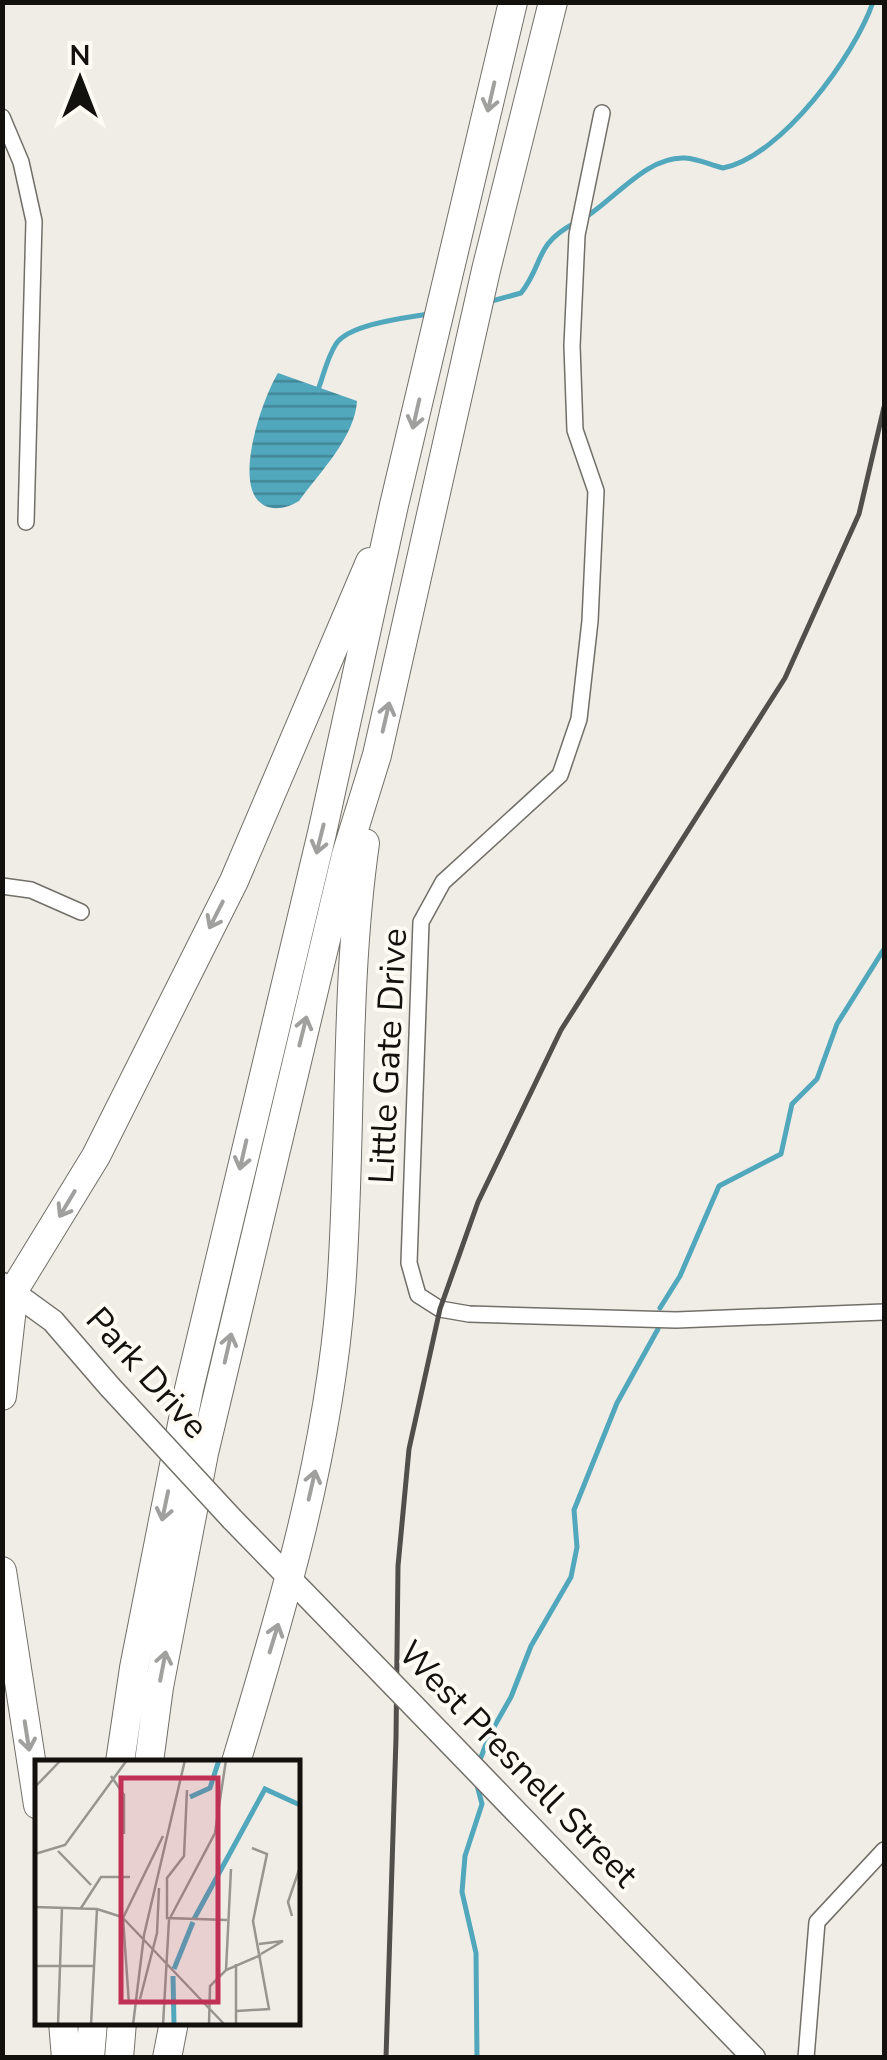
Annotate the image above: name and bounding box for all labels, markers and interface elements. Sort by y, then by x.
north arrow [30,30,130,130]
text: N [70,37,90,75]
one-way arrow [481,80,499,112]
one-way arrow [406,397,424,429]
one-way arrow [377,702,396,734]
one-way arrow [310,822,328,854]
one-way arrow [206,900,225,930]
street label: Little Gate Drive [358,927,418,1185]
one-way arrow [295,1016,313,1048]
one-way arrow [233,1138,251,1170]
one-way arrow [57,1189,77,1218]
street label: Park Drive [75,1297,219,1449]
one-way arrow [220,1333,238,1365]
one-way arrow [304,1470,322,1502]
one-way arrow [154,1489,173,1521]
one-way arrow [266,1623,284,1654]
street label: West Presnell Street [388,1630,649,1898]
one-way arrow [154,1650,173,1683]
one-way arrow [19,1720,37,1752]
inset map [35,1760,300,2025]

